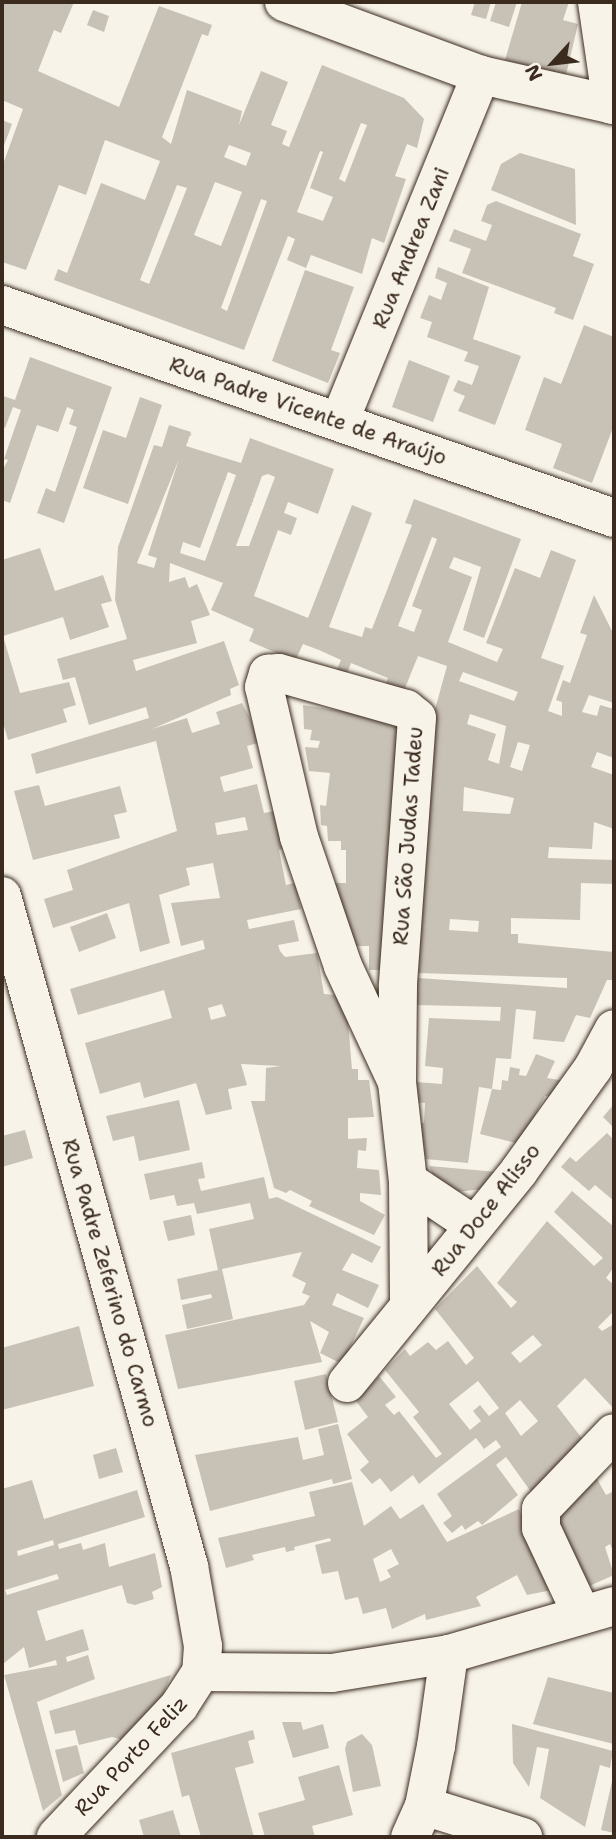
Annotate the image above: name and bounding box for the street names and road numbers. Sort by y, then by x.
street label: Rua Andrea Zani [367,164,455,332]
street label: Rua Padre Vicente de Araújo [166,352,450,470]
street label: Rua São Judas Tadeu [388,726,428,946]
street label: Rua Padre Zeferino do Carmo [57,1136,163,1430]
street label: Rua Doce Alisso [426,1139,546,1281]
street label: Rua Porto Feliz [69,1691,193,1821]

